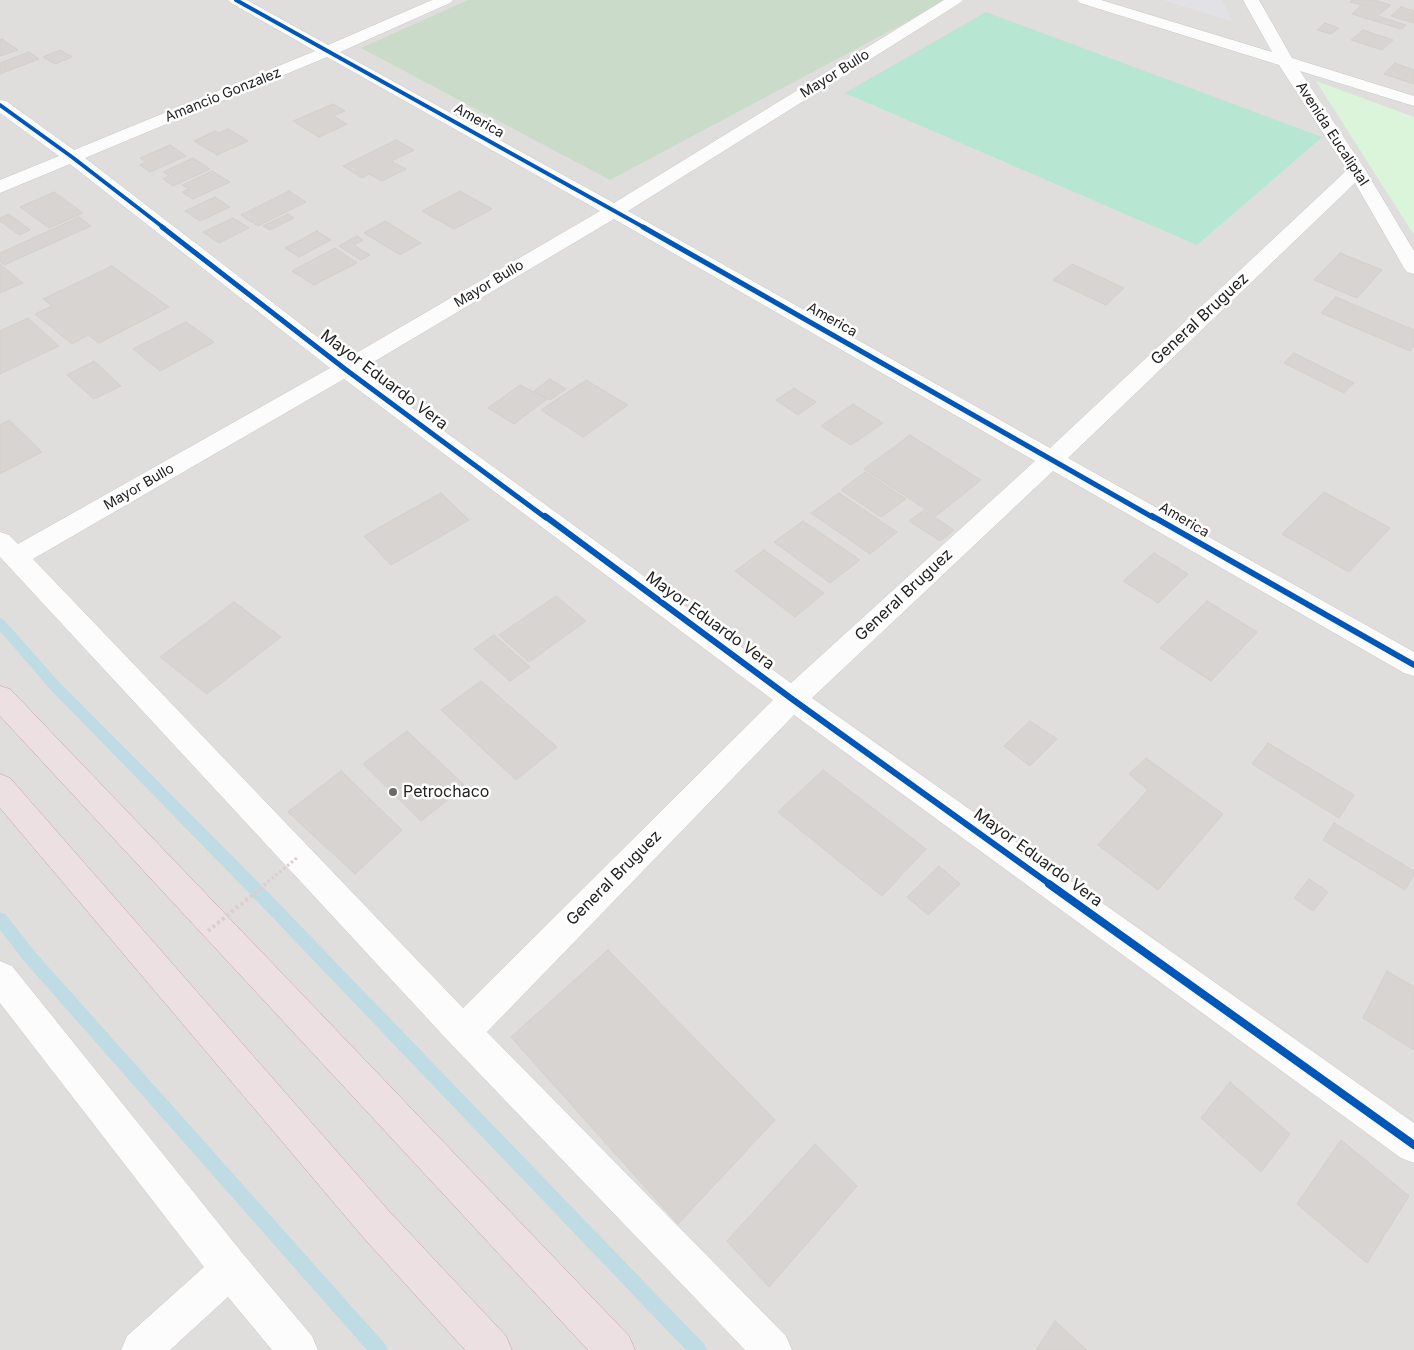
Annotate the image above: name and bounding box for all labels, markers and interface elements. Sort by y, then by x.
street label: Mayor Bullo [797,46,873,102]
street label: Amancio Gonzalez [163,64,283,126]
street label: Avenida Eucaliptal [1292,79,1372,189]
street label: America [451,100,507,142]
street label: Mayor Bullo [451,257,527,311]
street label: General Bruguez [1147,269,1253,369]
street label: America [804,299,860,341]
street label: Mayor Eduardo Vera [317,326,451,434]
street label: Mayor Bullo [101,460,177,514]
street label: America [1156,499,1212,541]
street label: General Bruguez [851,545,957,645]
street label: Mayor Eduardo Vera [642,568,778,674]
place label: Petrochaco [403,782,489,802]
marker: Petrochaco [387,786,399,798]
street label: Mayor Eduardo Vera [970,805,1106,911]
street label: General Bruguez [562,826,666,930]

